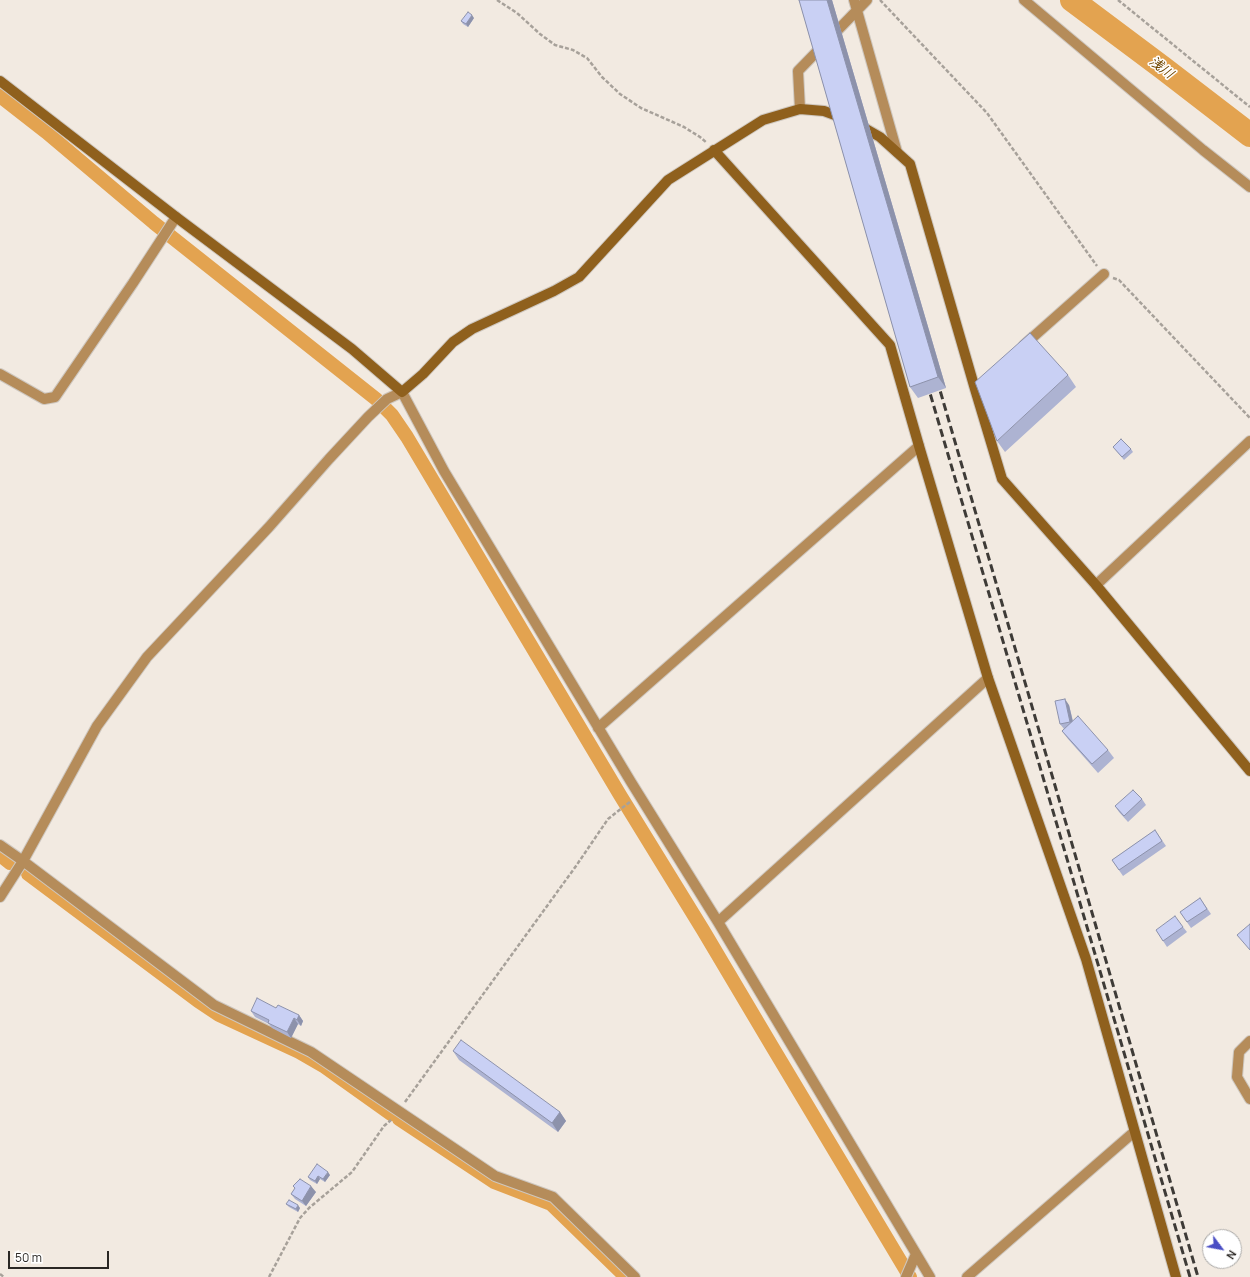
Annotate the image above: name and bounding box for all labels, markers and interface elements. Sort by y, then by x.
water label: 浅川 [1146,54,1176,82]
north arrow [1202,1229,1242,1269]
scale bar [10,1243,111,1269]
text: N [1223,1248,1240,1262]
text: 50 m [15,1249,42,1266]

